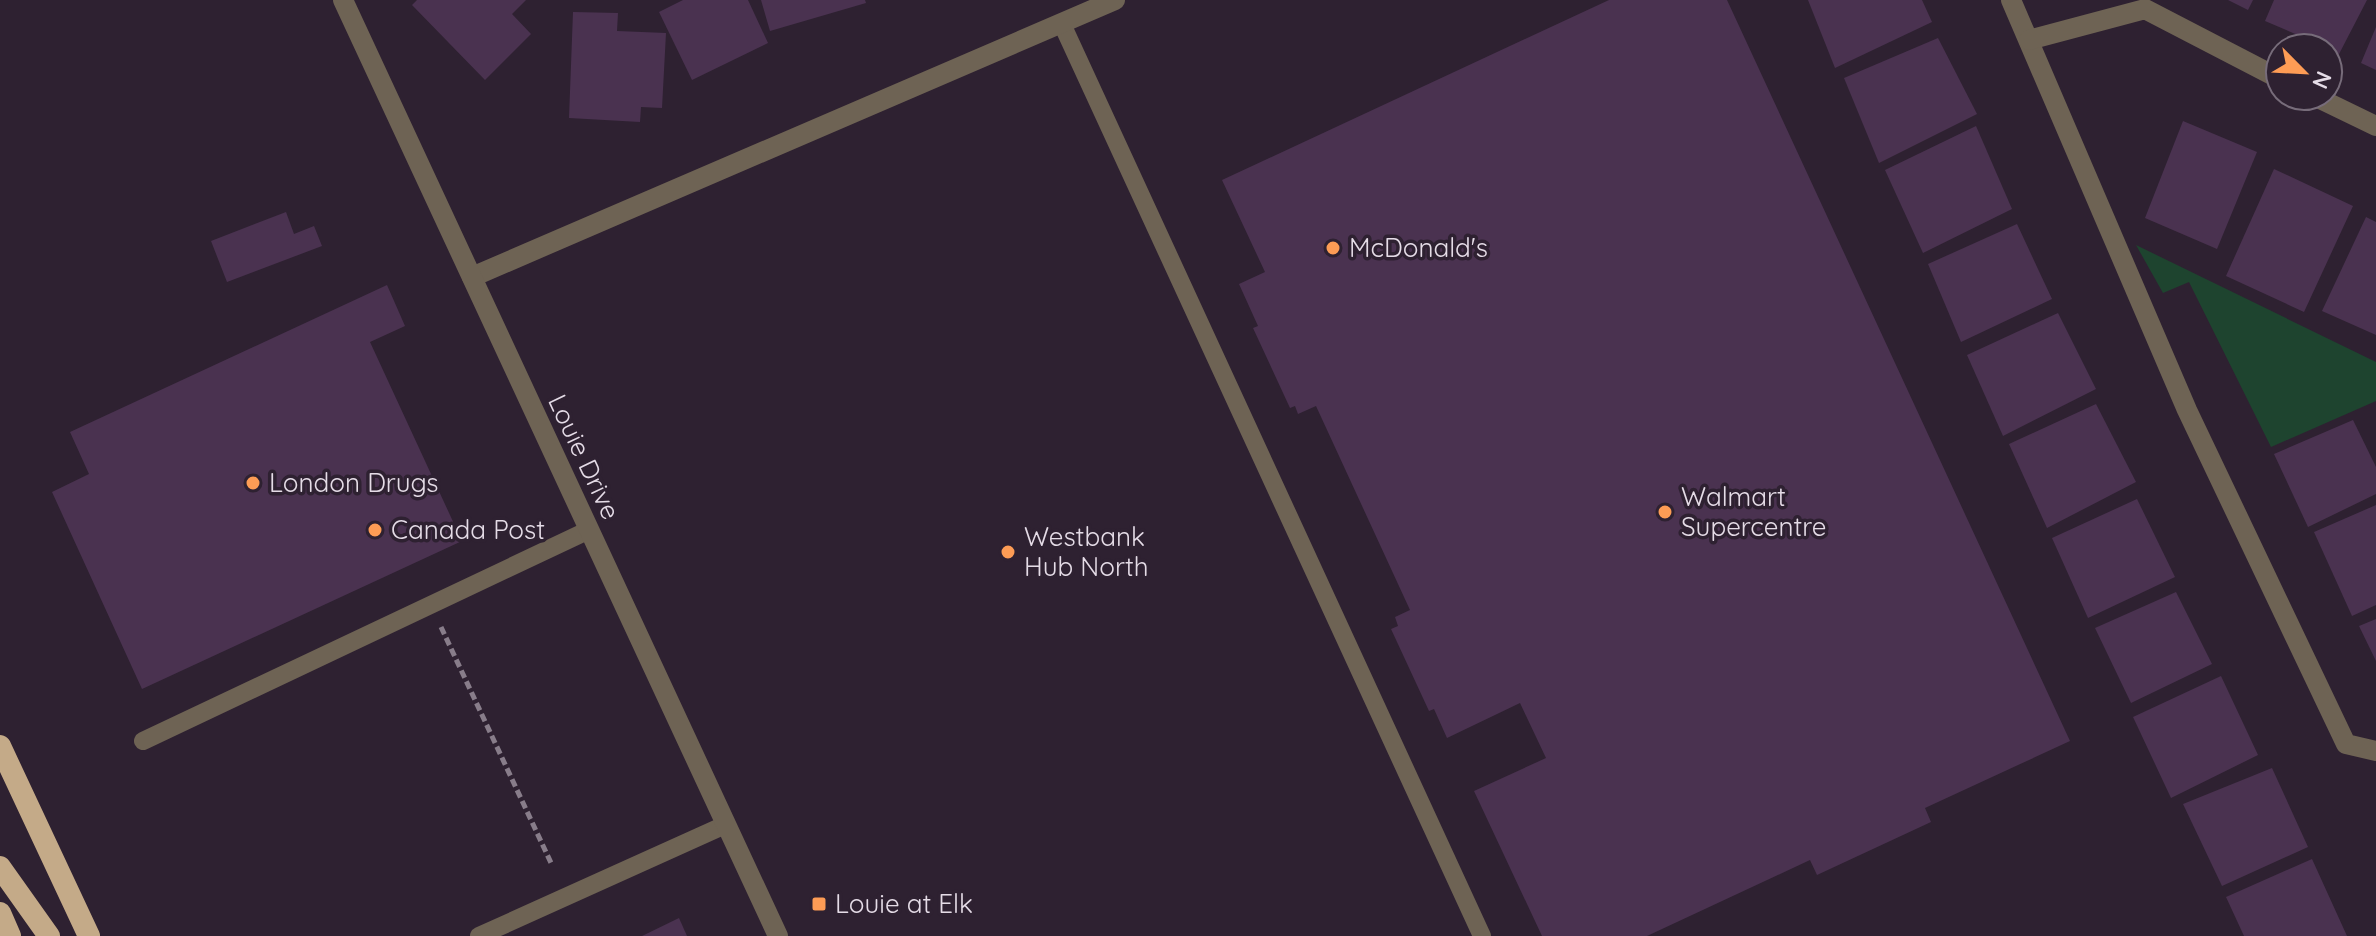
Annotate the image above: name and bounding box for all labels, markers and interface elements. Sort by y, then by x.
north arrow [2264,32,2344,112]
text: N [2306,67,2338,93]
place label: McDonald's [1349,231,1488,264]
marker: McDonald's [1324,239,1342,257]
street label: Louie Drive [541,389,628,525]
place label: London Drugs [269,466,439,499]
marker: London Drugs [244,474,262,492]
place label: Walmart Supercentre [1681,480,1826,543]
marker: Walmart Supercentre [1656,503,1674,521]
place label: Canada Post [391,513,545,546]
place label: Westbank Hub North [1024,520,1149,583]
marker: Canada Post [366,521,384,539]
marker: Westbank Hub North [999,543,1017,561]
place label: Louie at Elk [835,887,973,920]
marker: Louie at Elk [810,895,828,913]

